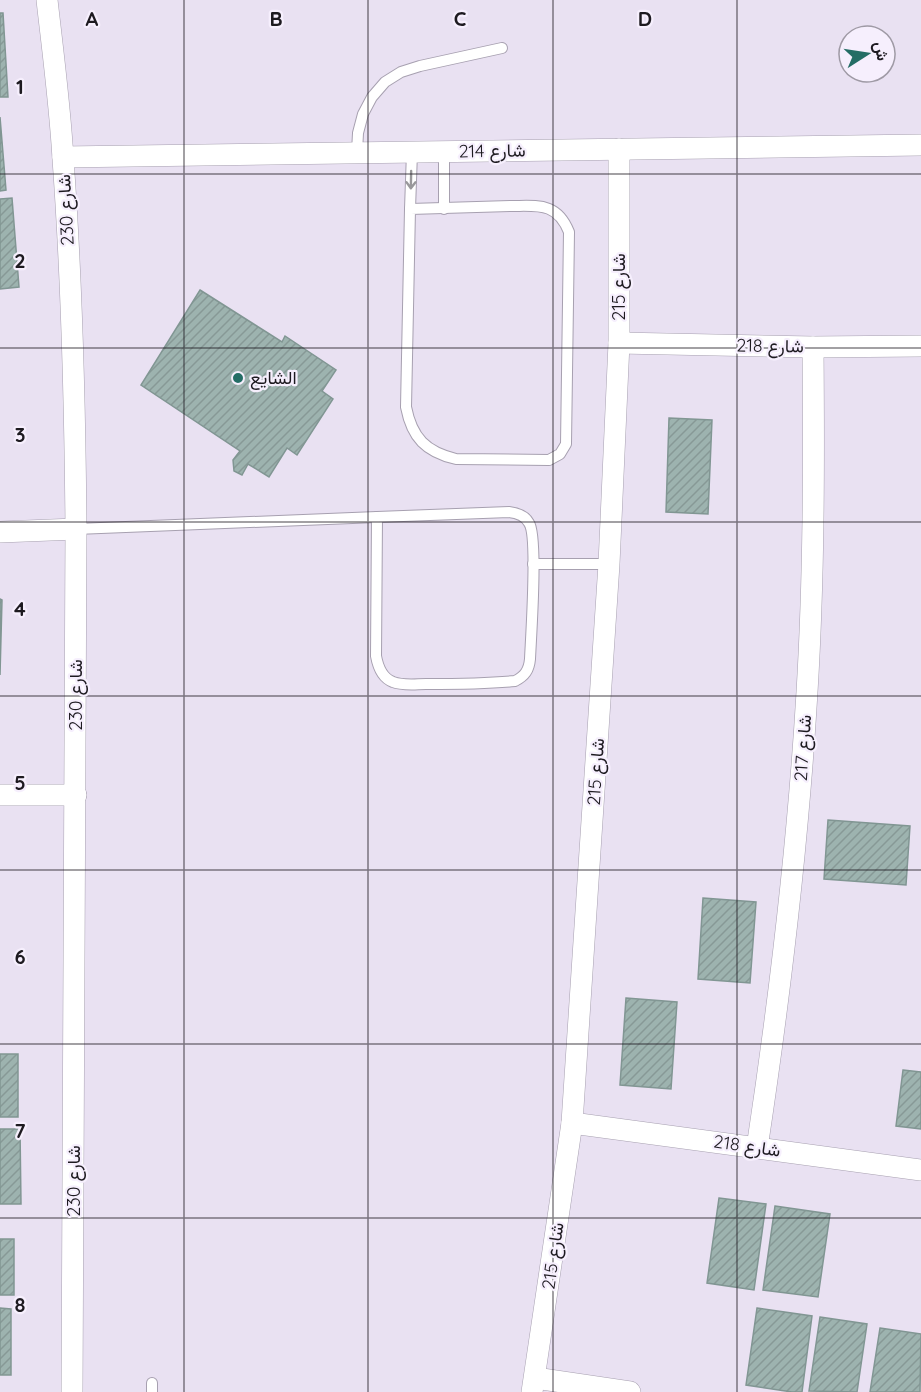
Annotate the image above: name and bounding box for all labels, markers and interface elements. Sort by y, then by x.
text: A [86,6,99,31]
text: B [269,6,283,31]
text: C [454,6,467,31]
text: D [638,6,652,31]
north arrow [837,24,897,84]
text: ش [870,39,893,62]
text: 1 [16,74,24,99]
street label: شارع 214 [458,138,526,164]
one-way arrow [405,170,417,190]
street label: شارع 230 [52,174,80,246]
text: 2 [14,248,26,273]
street label: شارع 215 [607,253,631,321]
street label: شارع 218 [736,333,804,359]
place label: الشايع [250,366,297,390]
marker: الشايع [231,371,245,385]
text: 3 [15,422,25,447]
text: 4 [14,596,26,621]
street label: شارع 230 [64,659,88,731]
street label: شارع 217 [789,714,817,782]
street label: شارع 215 [582,737,610,807]
text: 5 [14,770,26,795]
text: 6 [14,944,26,969]
text: 7 [15,1118,26,1143]
street label: شارع 218 [712,1129,782,1163]
street label: شارع 230 [62,1145,86,1217]
street label: شارع 215 [536,1221,570,1291]
text: 8 [15,1292,26,1317]

